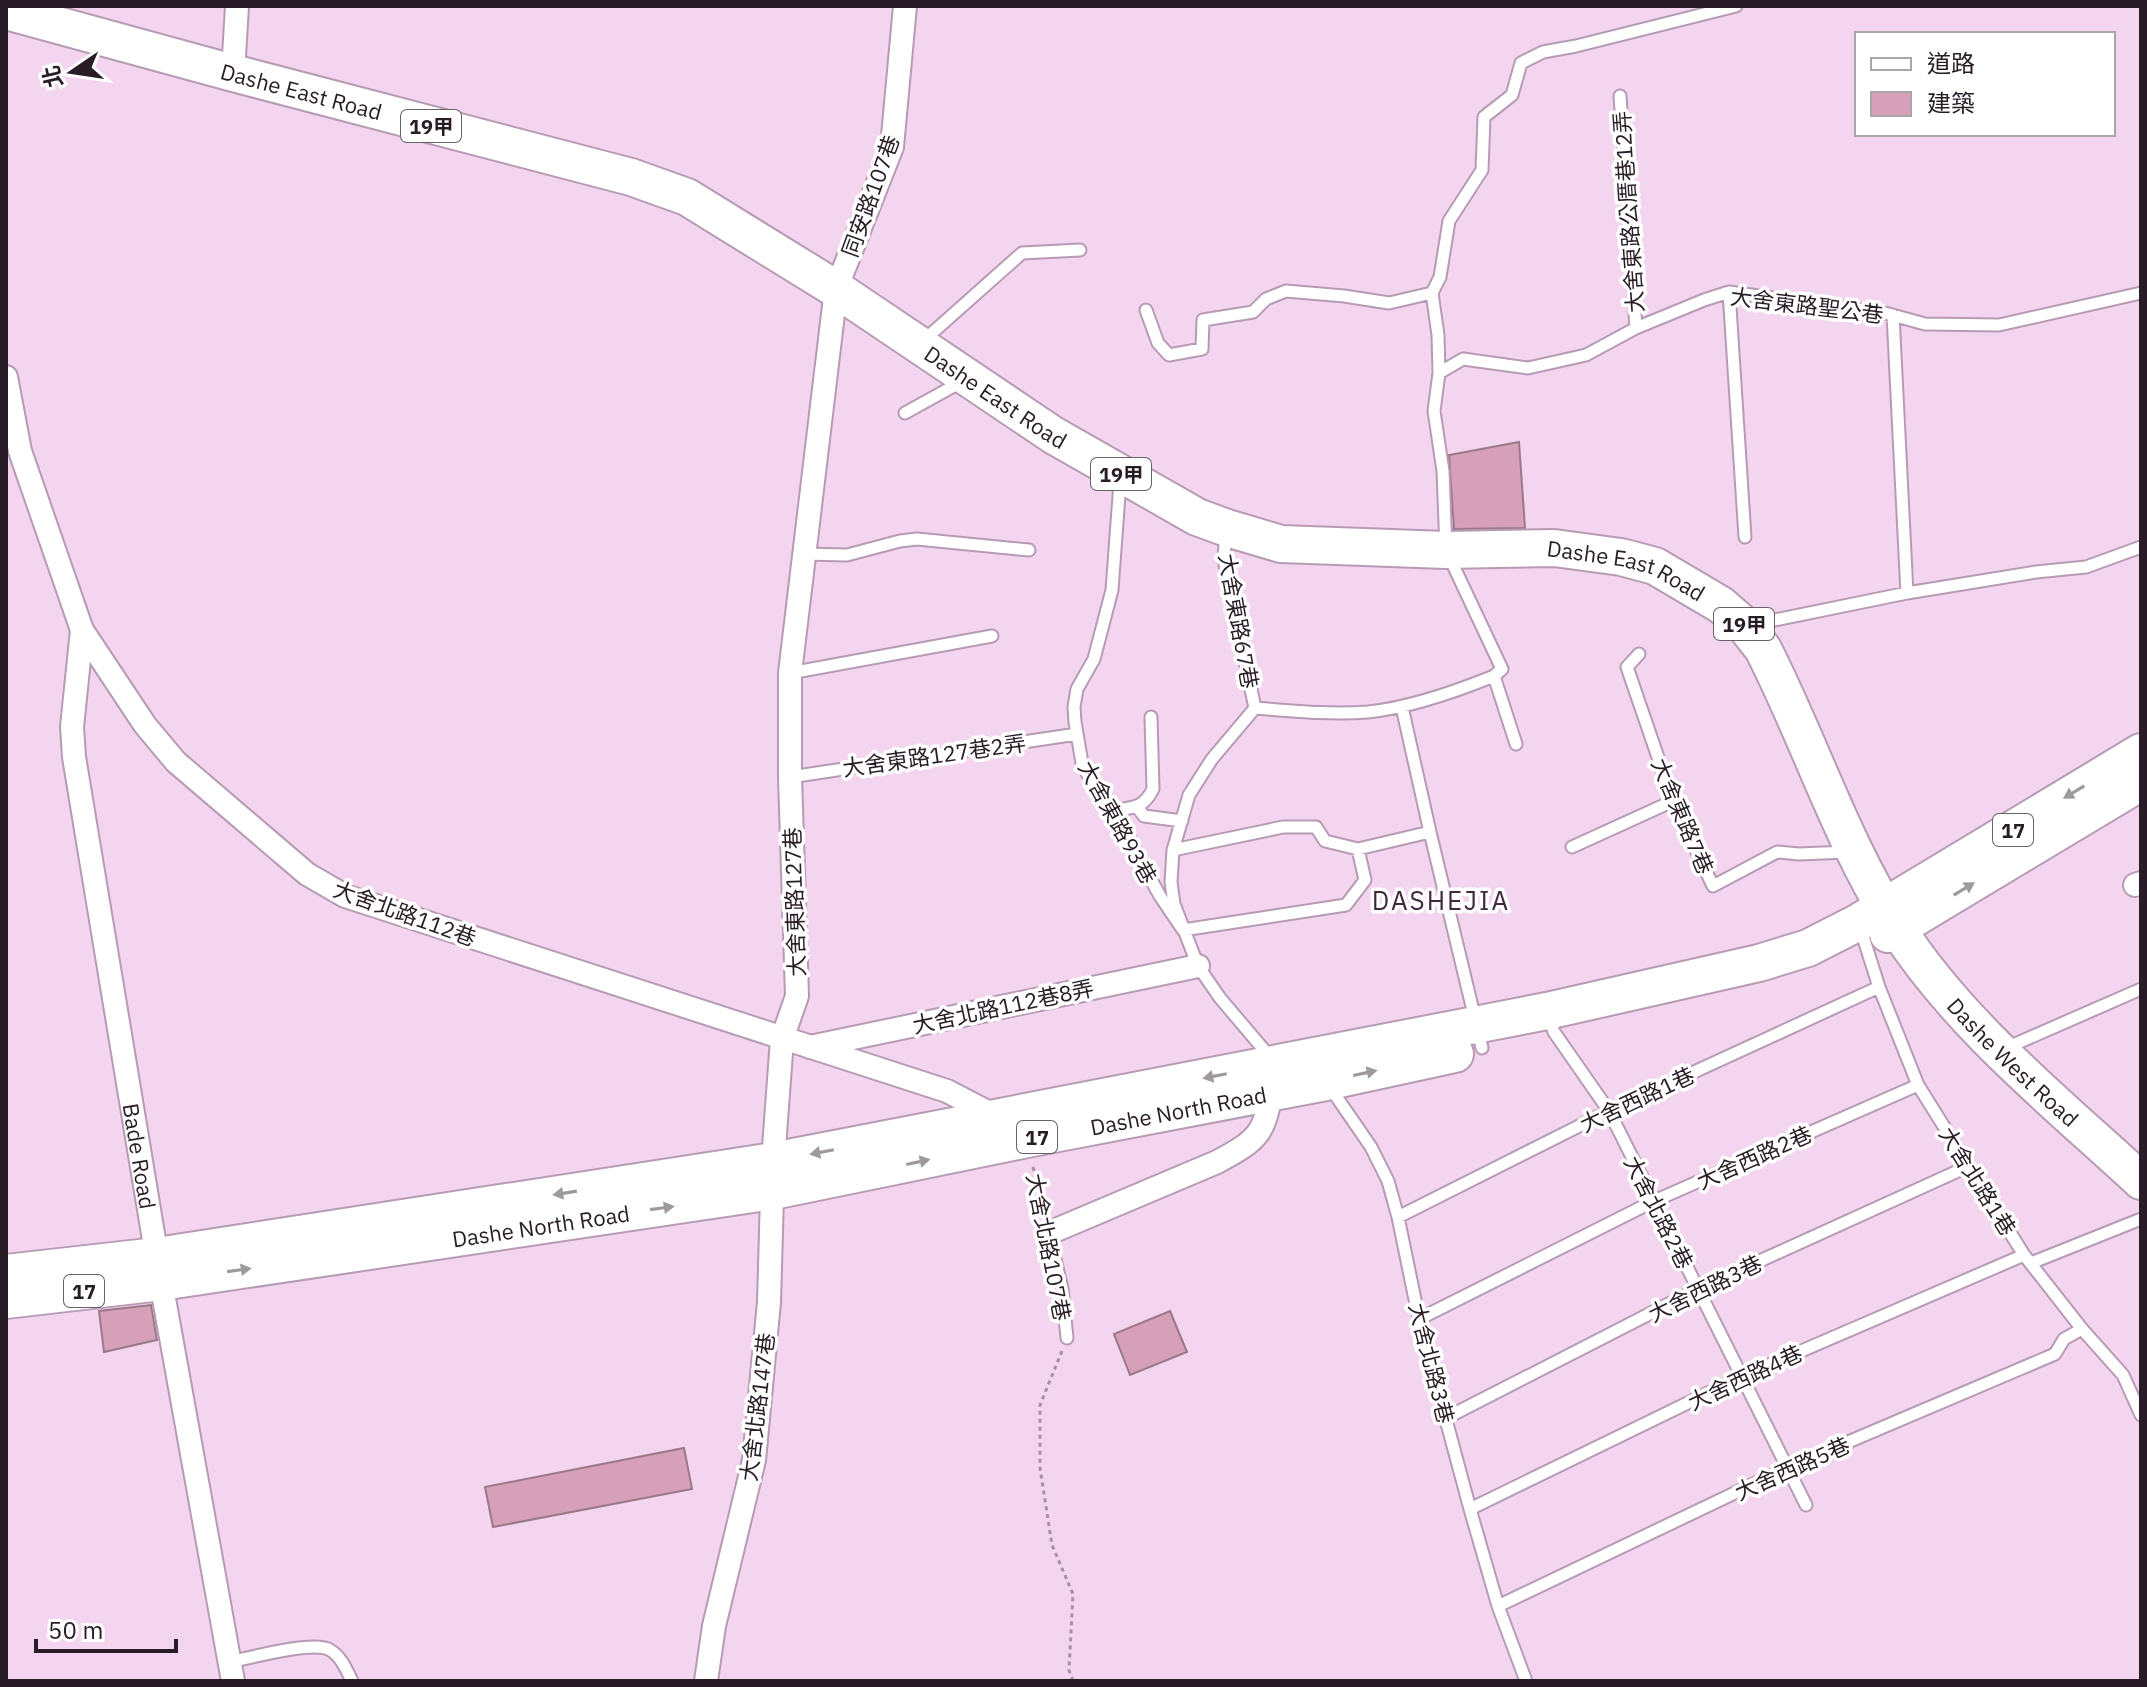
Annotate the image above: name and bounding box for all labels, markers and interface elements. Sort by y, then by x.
north arrow [32,32,112,112]
legend [1855,32,2115,136]
text: 道路 [1927,47,1975,79]
street label: Dashe East Road [217,56,385,126]
text: 北 [35,63,69,91]
text: 建築 [1927,87,1975,119]
road number: 19甲 [401,110,461,142]
street label: 大舍東路公厝巷12弄 [1606,110,1650,314]
street label: 同安路107巷 [835,131,905,261]
street label: 大舍東路聖公巷 [1729,281,1885,329]
street label: Dashe East Road [919,338,1072,455]
road number: 19甲 [1091,458,1151,490]
street label: Dashe East Road [1545,533,1711,607]
street label: 大舍東路67巷 [1213,551,1265,691]
road number: 19甲 [1714,608,1774,640]
street label: 大舍東路127巷2弄 [840,728,1028,782]
street label: 大舍東路7巷 [1646,754,1720,878]
street label: 大舍東路93巷 [1072,755,1164,889]
one-way arrow [2063,785,2085,799]
road number: 17 [1993,814,2033,846]
street label: 大舍東路127巷 [777,827,811,977]
street label: 大舍北路112巷 [330,874,480,952]
one-way arrow [1953,882,1975,896]
district label: DASHEJIA [1372,883,1510,917]
street label: 大舍北路112巷8弄 [910,973,1096,1039]
street label: Dashe West Road [1941,991,2085,1132]
street label: 大舍西路1巷 [1575,1060,1699,1138]
one-way arrow [1353,1066,1378,1079]
one-way arrow [1202,1070,1227,1083]
street label: Dashe North Road [1088,1079,1269,1141]
street label: Bade Road [117,1101,163,1211]
street label: 大舍西路2巷 [1692,1119,1816,1195]
road number: 17 [1017,1121,1057,1153]
street label: 大舍北路1巷 [1933,1121,2023,1241]
one-way arrow [809,1146,834,1159]
street label: 大舍北路2巷 [1618,1151,1700,1273]
one-way arrow [906,1155,931,1168]
street label: 大舍北路107巷 [1020,1171,1078,1323]
one-way arrow [553,1187,578,1200]
street label: Dashe North Road [450,1198,632,1253]
one-way arrow [650,1201,675,1214]
street label: 大舍西路3巷 [1643,1248,1767,1328]
one-way arrow [227,1263,252,1276]
road number: 17 [64,1275,104,1307]
street label: 大舍北路3巷 [1403,1300,1461,1426]
street label: 大舍北路147巷 [733,1331,781,1483]
street label: 大舍西路4巷 [1683,1338,1807,1416]
street label: 大舍西路5巷 [1730,1430,1854,1506]
scale bar [36,1603,176,1653]
text: 50 m [48,1614,103,1646]

